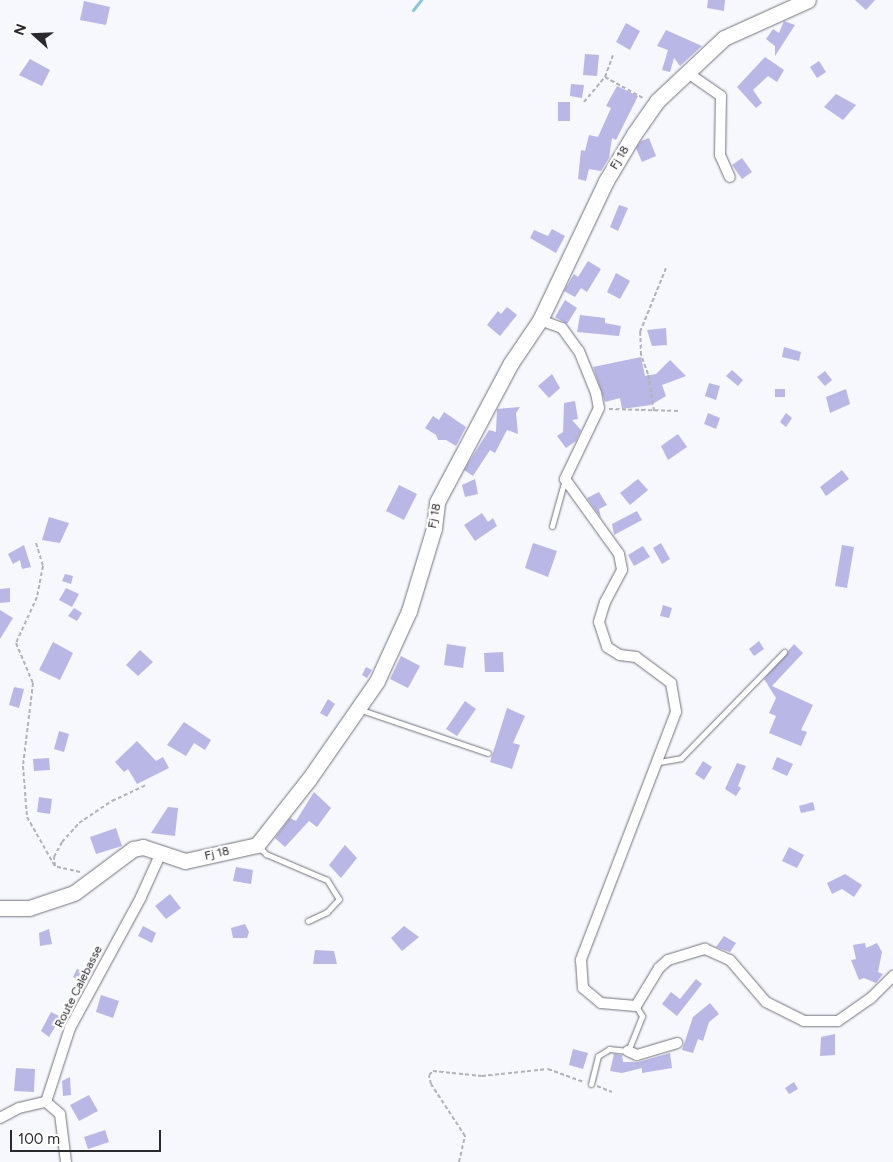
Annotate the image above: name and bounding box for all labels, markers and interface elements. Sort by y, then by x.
north arrow [10,10,60,60]
text: N [11,22,30,38]
street label: Fj 18 [607,144,633,172]
street label: Fj 18 [426,502,444,530]
street label: Fj 18 [203,844,231,864]
street label: Route Calebasse [52,944,106,1030]
scale bar [12,1120,164,1152]
text: 100 m [18,1130,60,1148]

